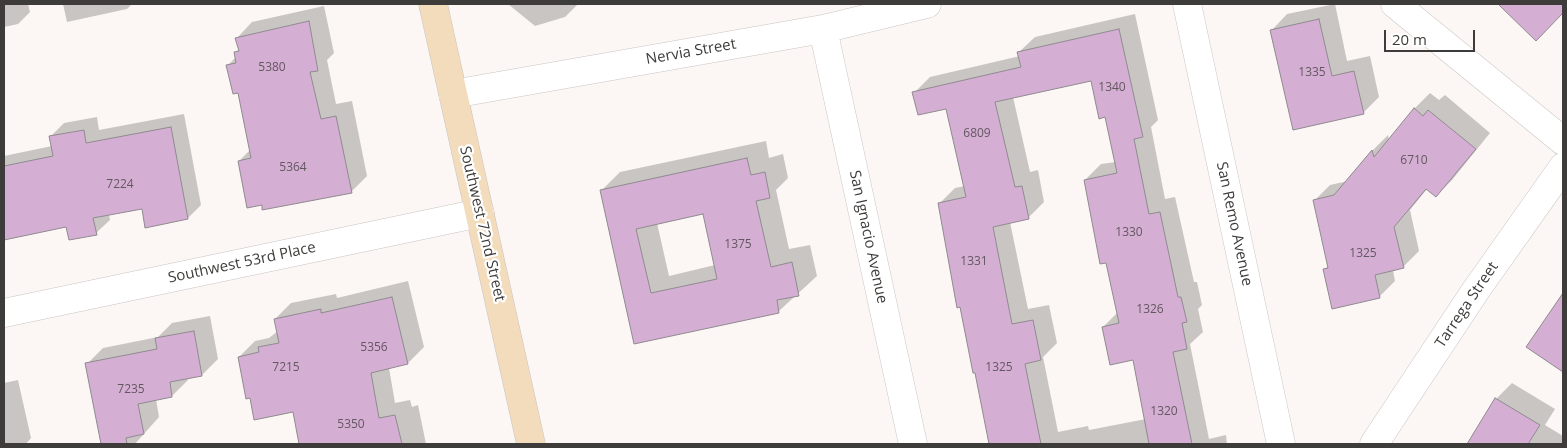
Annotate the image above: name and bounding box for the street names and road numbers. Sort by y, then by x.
street label: Nervia Street [645,35,737,69]
street label: Southwest 72nd Street [455,145,509,303]
street label: San Remo Avenue [1212,160,1256,288]
street label: San Ignacio Avenue [845,169,891,305]
street label: Southwest 53rd Place [167,239,317,287]
street label: Tarrega Street [1432,259,1502,351]

